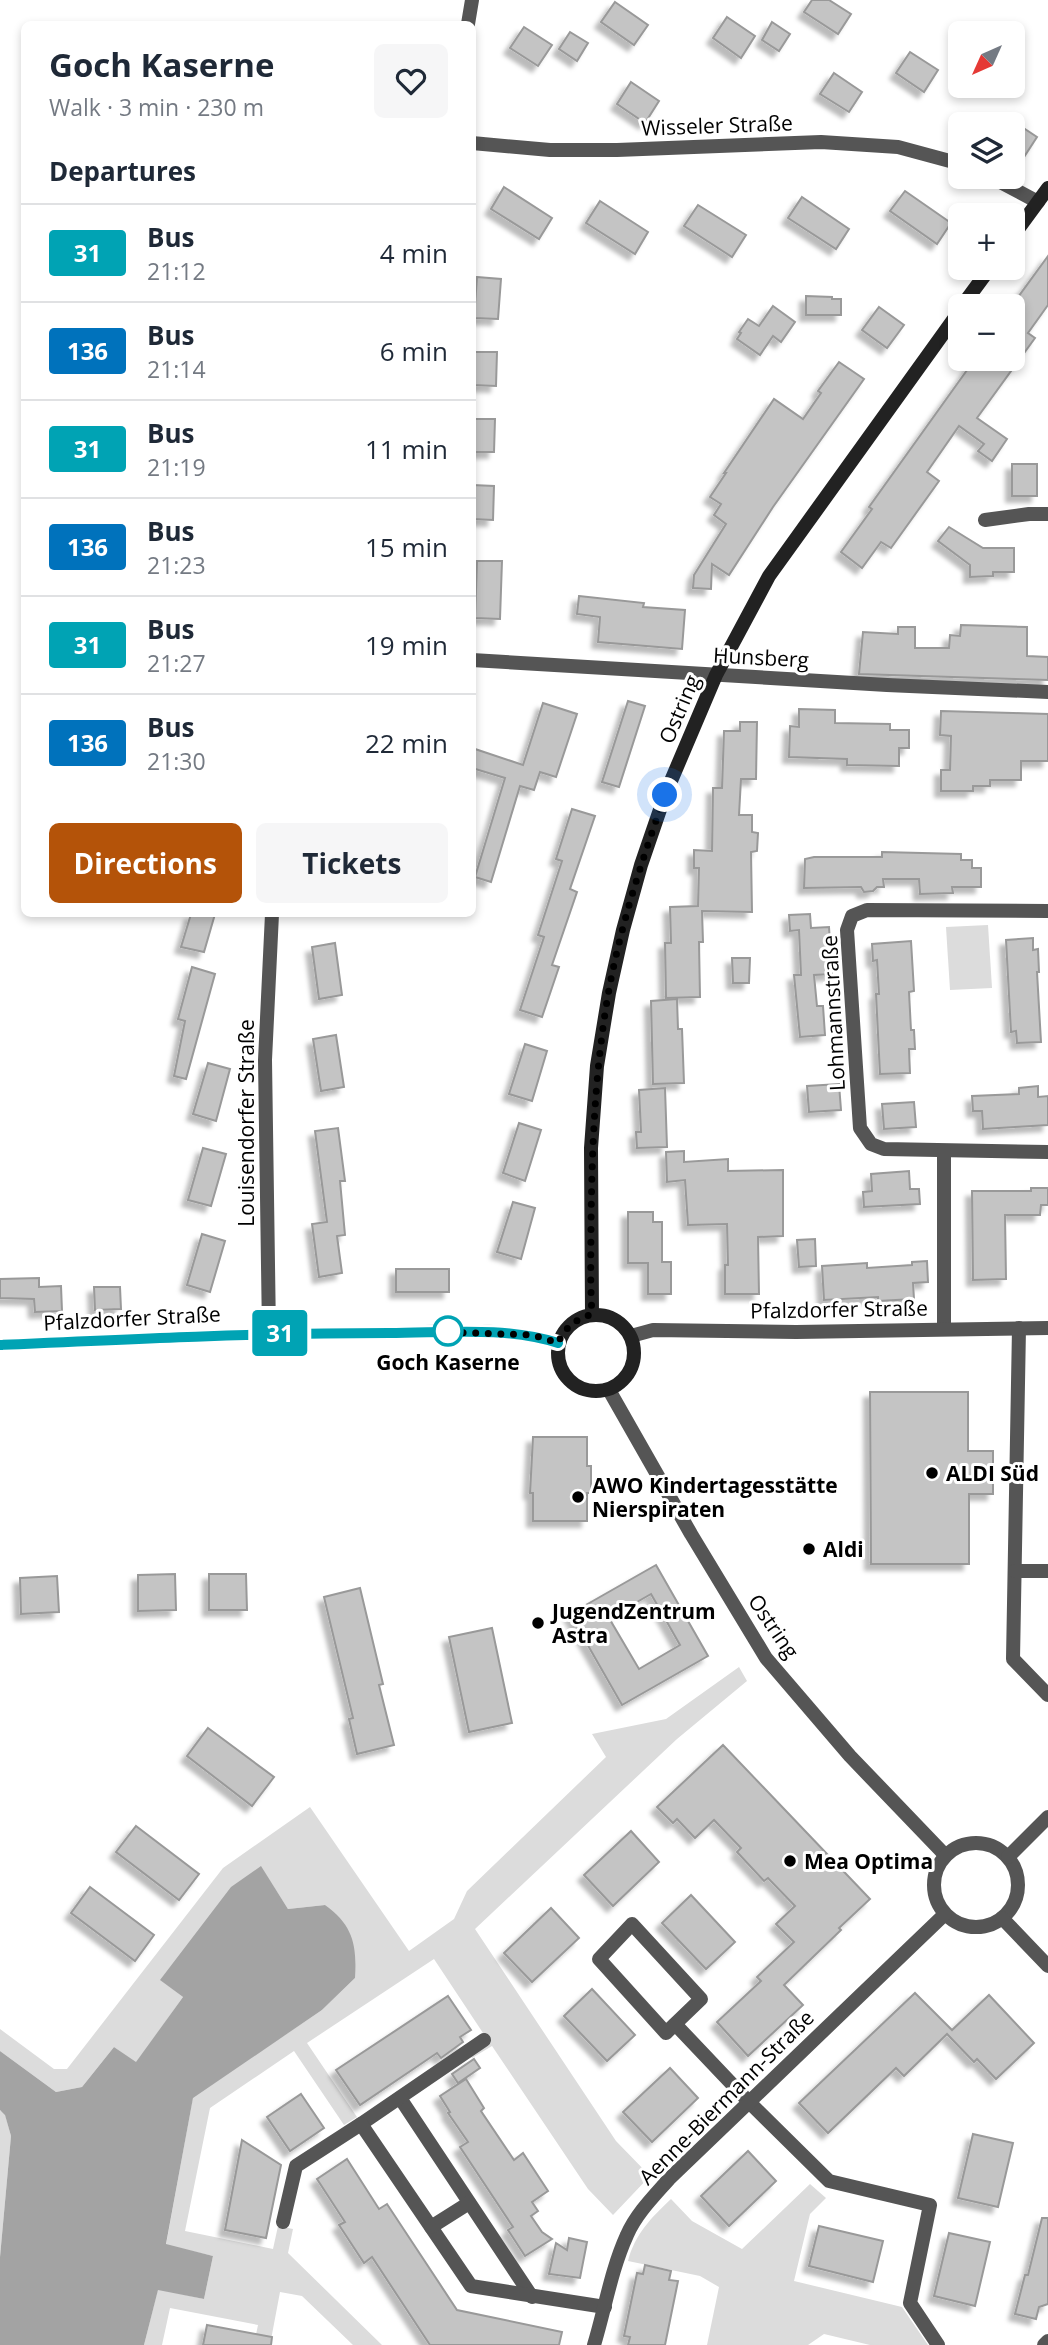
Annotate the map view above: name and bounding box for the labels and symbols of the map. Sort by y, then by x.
north arrow [948,21,1026,98]
street label: Wisseler Straße [641,108,793,142]
street label: Hunsberg [712,641,810,673]
street label: Ostring [652,670,706,748]
your location [647,777,682,812]
street label: Lohmannstraße [815,934,851,1092]
street label: Louisendorfer Straße [232,1019,260,1227]
street label: Pfalzdorfer Straße [750,1293,928,1325]
street label: Pfalzdorfer Straße [43,1299,221,1337]
line badge: 31 [248,1310,312,1356]
marker: Goch Kaserne [433,1316,463,1346]
place label: Goch Kaserne [376,1348,520,1376]
place label: ALDI Süd [946,1459,1039,1487]
marker: ALDI Süd [924,1465,940,1481]
place label: AWO Kindertagesstätte Nierspiraten [592,1471,838,1523]
marker: AWO Kindertagesstätte Nierspiraten [570,1489,586,1505]
place label: Aldi [823,1535,864,1563]
marker: Aldi [801,1541,817,1557]
street label: Ostring [742,1588,806,1664]
place label: JugendZentrum Astra [550,1597,716,1649]
marker: JugendZentrum Astra [530,1615,546,1631]
place label: Mea Optima [804,1847,933,1875]
marker: Mea Optima [782,1853,798,1869]
street label: Aenne-Biermann-Straße [633,2004,819,2190]

